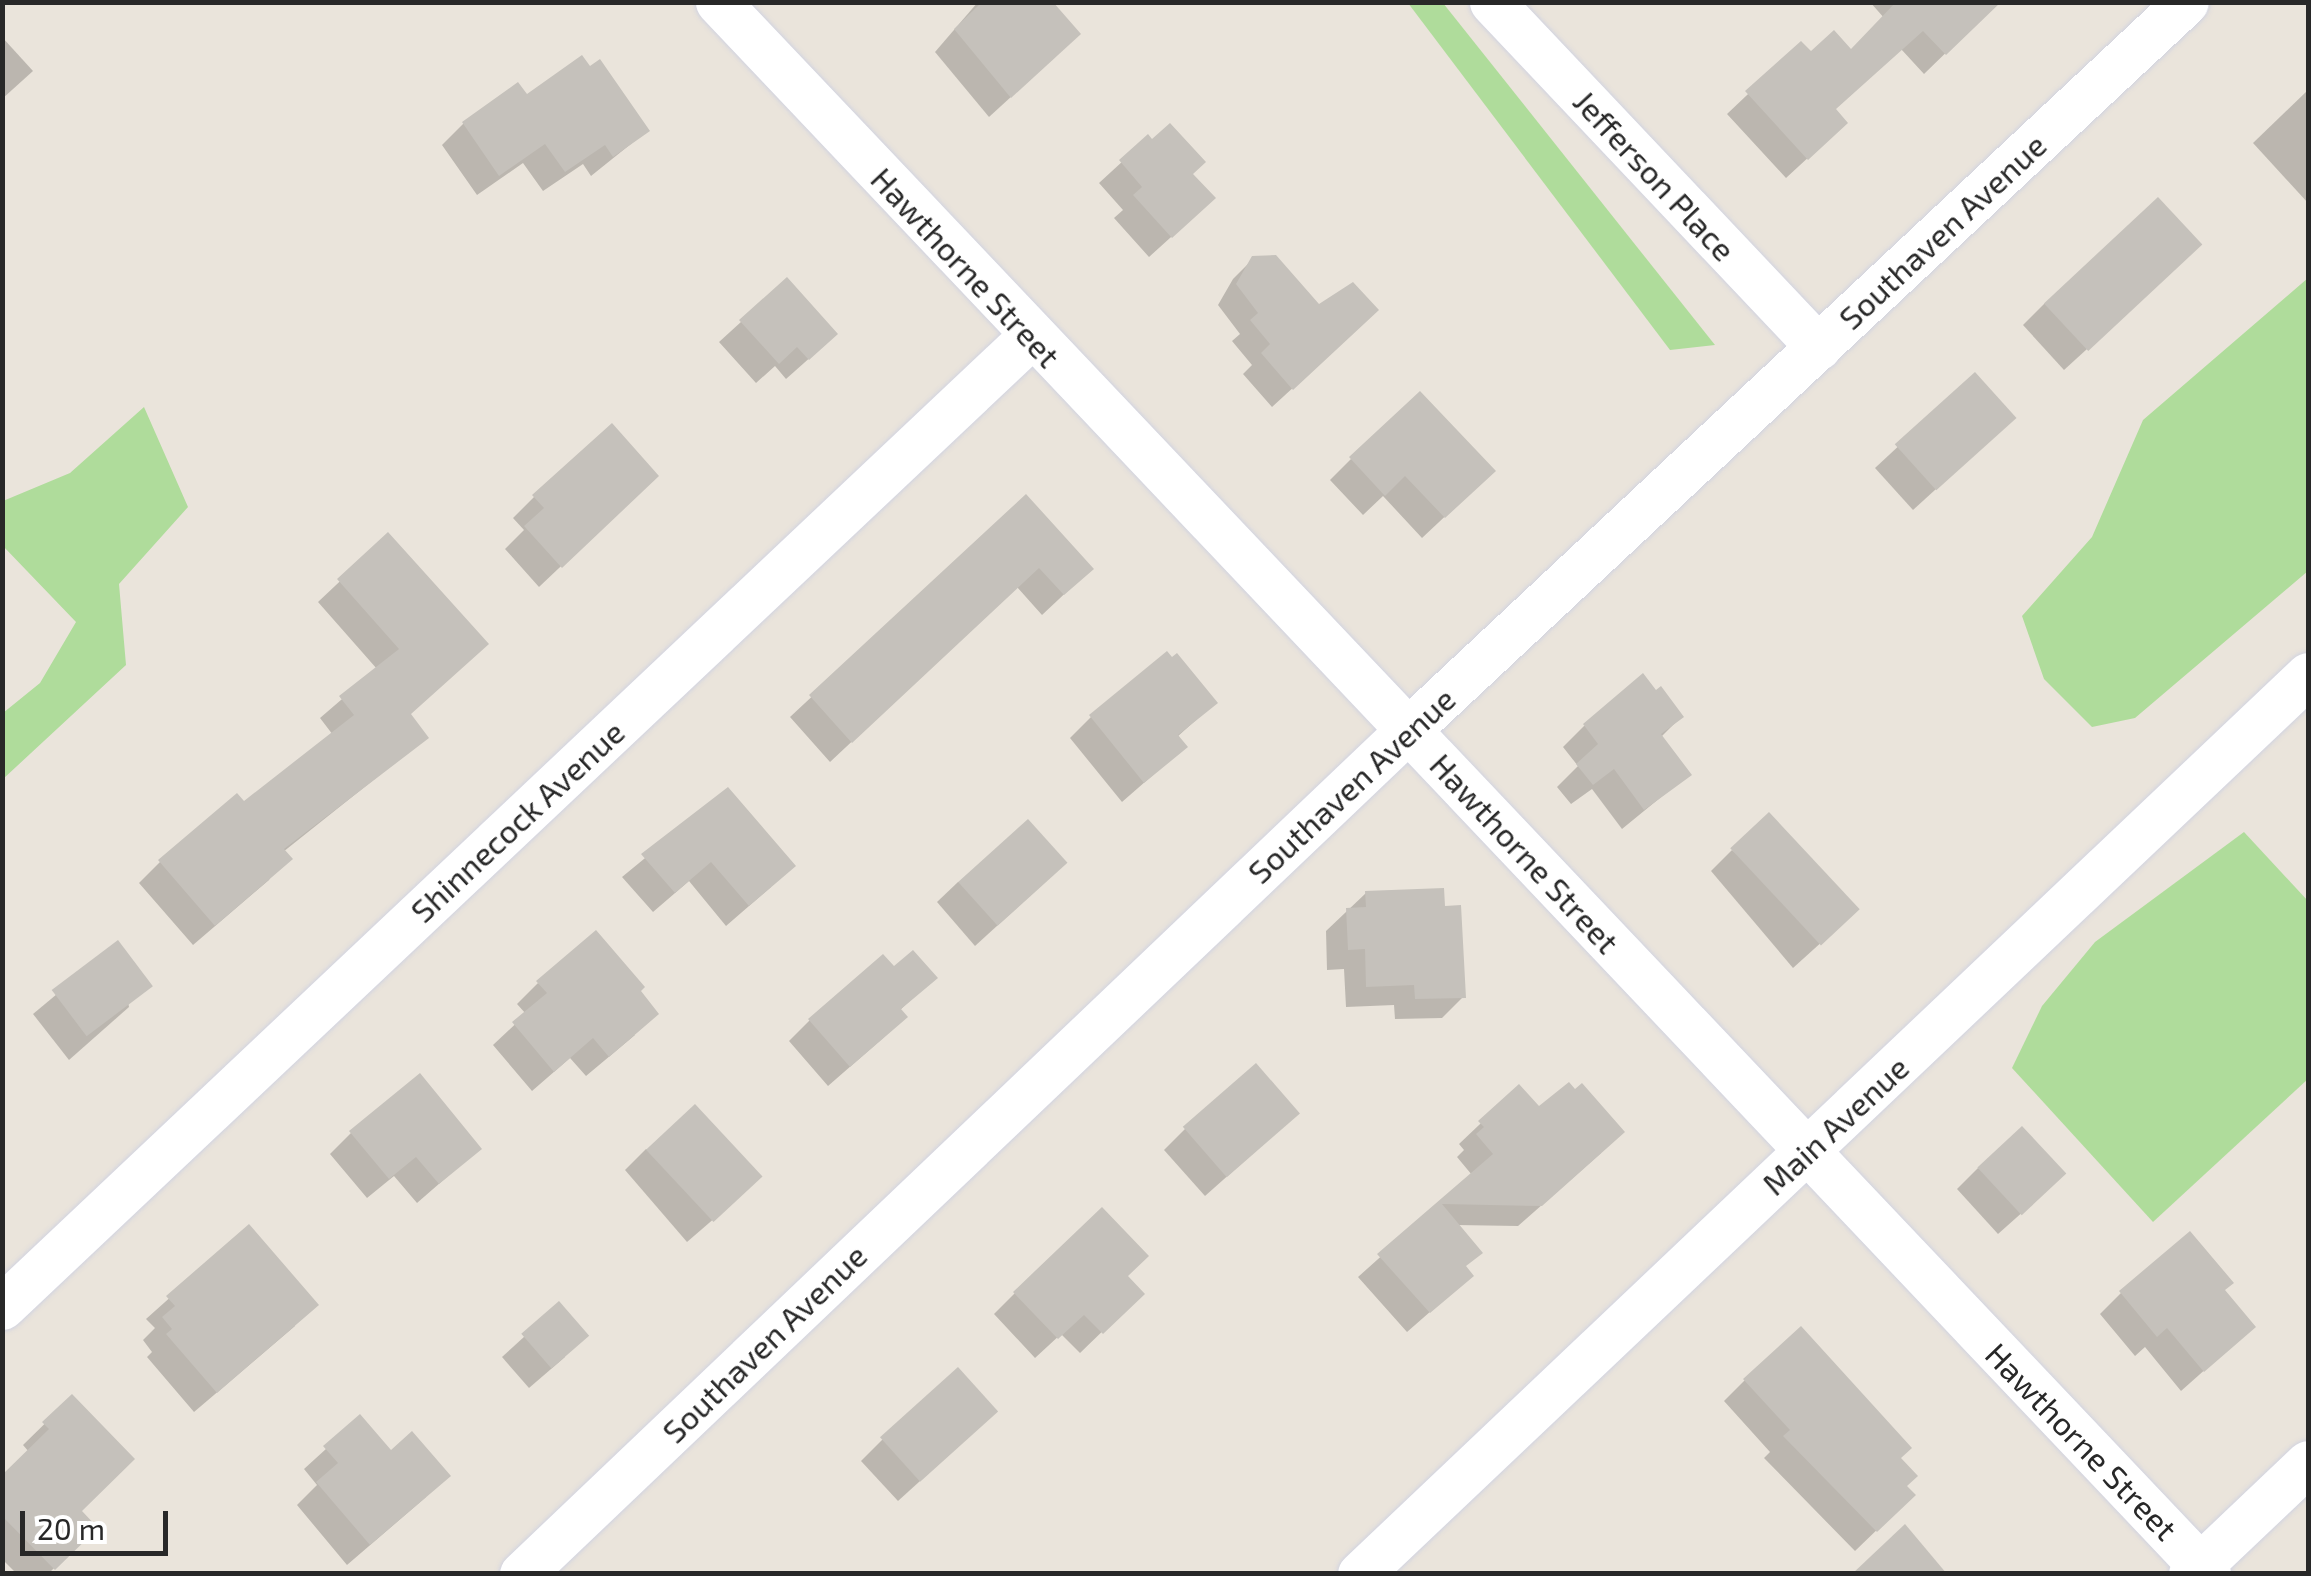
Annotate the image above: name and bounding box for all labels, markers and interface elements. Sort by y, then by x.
street label: Jefferson Place [1566,82,1744,268]
street label: Southaven Avenue [1830,125,2054,337]
street label: Hawthorne Street [864,159,1068,375]
street label: Southaven Avenue [1239,679,1463,891]
street label: Shinnecock Avenue [402,712,632,930]
street label: Hawthorne Street [1423,745,1627,961]
street label: Main Avenue [1754,1047,1916,1203]
street label: Southaven Avenue [654,1236,874,1450]
street label: Hawthorne Street [1978,1335,2186,1547]
scale bar [25,1491,172,1553]
text: 20 m [37,1510,105,1546]

